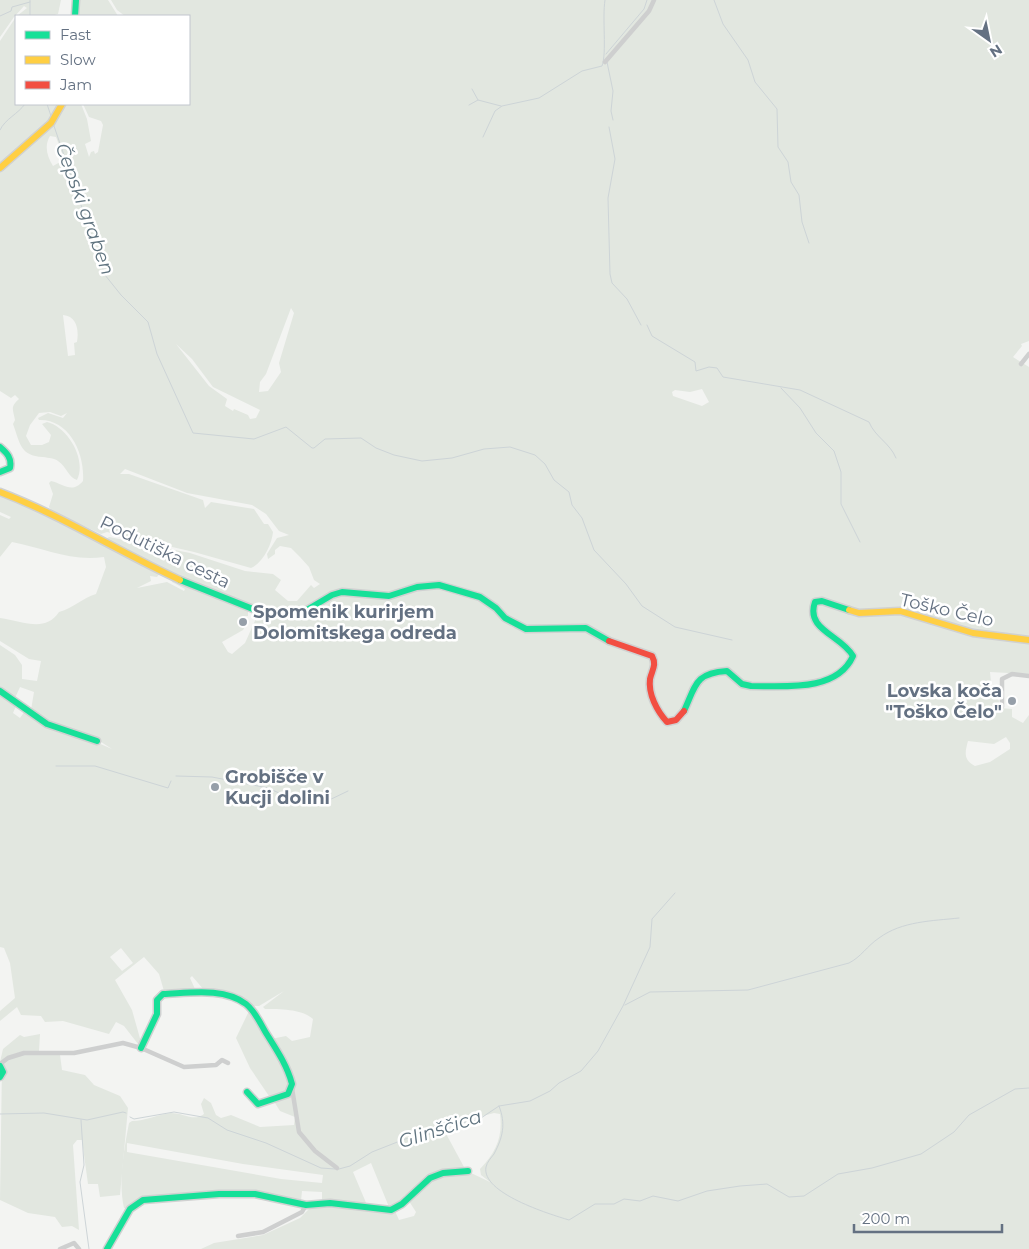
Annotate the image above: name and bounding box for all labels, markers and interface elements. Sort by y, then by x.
legend [15,15,190,105]
north arrow [964,15,1014,65]
text: Fast [60,25,91,44]
text: N [986,40,1006,62]
text: Slow [60,50,96,69]
text: Jam [59,75,92,94]
water label: Čepski graben [50,140,120,278]
street label: Podutiška cesta [96,511,234,593]
street label: Toško Čelo [898,589,996,631]
place label: Spomenik kurirjem Dolomitskega odreda [253,601,457,644]
marker: Spomenik kurirjem Dolomitskega odreda [237,616,249,628]
place label: Lovska koča "Toško Čelo" [885,680,1002,723]
marker: Lovska koča "Toško Čelo" [1006,695,1018,707]
place label: Grobišče v Kucji dolini [225,766,330,809]
marker: Grobišče v Kucji dolini [209,781,221,793]
water label: Glinščica [395,1105,485,1153]
scale bar [854,1202,1002,1234]
text: 200 m [862,1209,910,1228]

